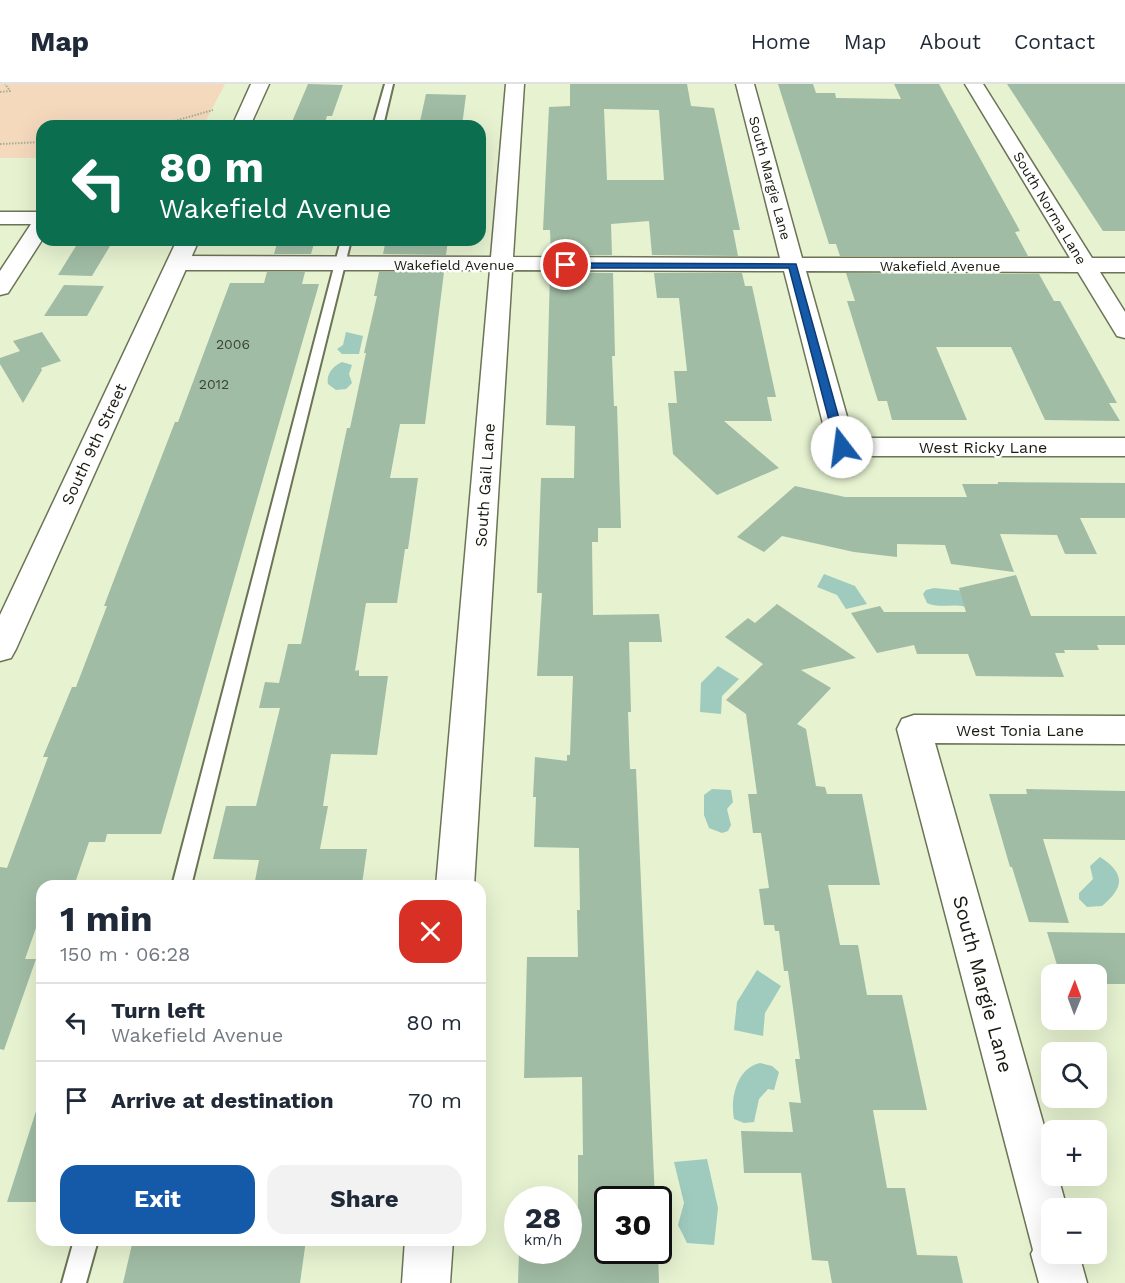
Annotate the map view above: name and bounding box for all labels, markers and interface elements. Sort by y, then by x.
text: Map [30,25,89,58]
text: Home [751,29,811,54]
text: Map [844,29,887,54]
text: About [920,29,981,54]
text: Contact [1014,29,1095,54]
street label: South Margie Lane [746,114,794,242]
text: 80 m [159,143,264,192]
icon: left [60,144,138,222]
street label: South Norma Lane [1010,149,1090,267]
text: Wakefield Avenue [159,193,392,225]
pin [540,239,591,290]
icon: arrive [549,248,582,281]
street label: Wakefield Avenue [394,257,514,273]
street label: Wakefield Avenue [880,258,1000,274]
house number: 2006 [216,336,250,352]
house number: 2012 [199,376,229,392]
street label: South 9th Street [58,380,131,508]
position arrow [810,415,874,479]
street label: South Gail Lane [471,422,499,548]
street label: West Ricky Lane [919,438,1047,457]
street label: West Tonia Lane [956,721,1084,740]
street label: South Margie Lane [948,893,1018,1075]
text: 1 min [60,898,152,940]
button: close [399,900,462,963]
text: 150 m · 06:28 [60,942,190,966]
north arrow [1041,964,1107,1030]
map controls [1041,964,1107,1264]
text: Turn left [111,998,205,1023]
icon: left [60,1006,93,1039]
text: 80 m [406,1010,462,1035]
text: Wakefield Avenue [111,1023,283,1047]
button: search [1041,1042,1107,1108]
icon: arrive [60,1084,93,1117]
text: Arrive at destination [111,1088,334,1113]
text: 70 m [408,1088,462,1113]
button: + [1041,1120,1107,1186]
button: Exit [60,1165,255,1234]
button: Share [267,1165,462,1234]
speed limit sign: 30 [594,1186,672,1264]
button: − [1041,1198,1107,1264]
text: 28 [525,1200,561,1235]
text: km/h [524,1231,562,1249]

